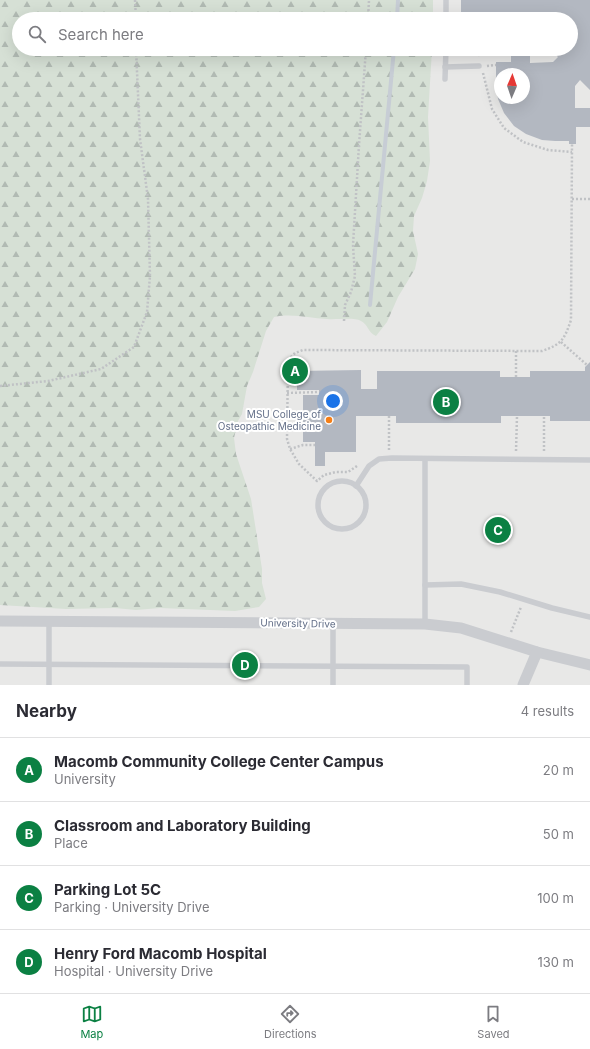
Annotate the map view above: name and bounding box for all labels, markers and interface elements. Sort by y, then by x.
search box [12,12,578,56]
icon: search [26,23,48,45]
text: Search here [58,25,144,44]
north arrow [494,68,530,104]
pin: A [282,356,308,386]
pin: B [433,387,459,417]
your location [323,391,343,411]
place label: MSU College of Osteopathic Medicine [218,408,321,432]
marker: MSU College of Osteopathic Medicine [324,415,334,425]
pin: C [485,515,511,545]
street label: University Drive [260,616,336,630]
pin: D [232,650,258,680]
text: Nearby [16,701,77,721]
text: 4 results [521,703,574,719]
text: Macomb Community College Center Campus [54,752,384,771]
text: A [24,762,34,778]
text: 20 m [543,762,574,778]
text: University [54,771,116,787]
text: Classroom and Laboratory Building [54,816,311,835]
text: B [25,826,33,842]
text: 50 m [543,826,574,842]
text: Place [54,835,88,851]
text: Parking Lot 5C [54,880,161,899]
text: C [24,890,34,906]
text: 100 m [537,890,574,906]
text: Parking · University Drive [54,899,209,915]
text: Henry Ford Macomb Hospital [54,944,267,963]
text: D [24,954,34,970]
text: 130 m [537,954,574,970]
text: Hospital · University Drive [54,963,213,979]
tab: Map [80,1003,103,1041]
tab: Directions [264,1003,317,1041]
tab: Saved [477,1003,510,1041]

